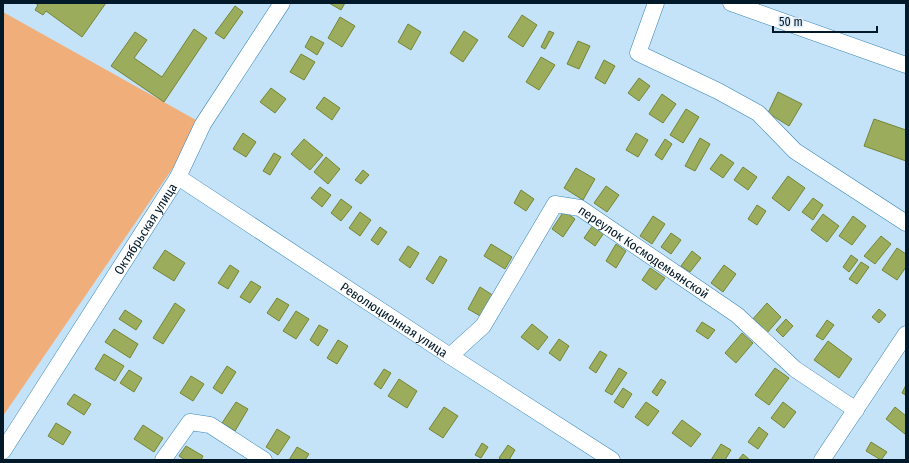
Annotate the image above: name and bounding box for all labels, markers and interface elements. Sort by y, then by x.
scale bar [773,8,877,34]
text: 50 m [779,15,803,29]
street label: Октябрьская улица [111,180,180,277]
street label: переулок Космодемьянской [576,202,712,302]
street label: Революционная улица [338,279,450,360]

